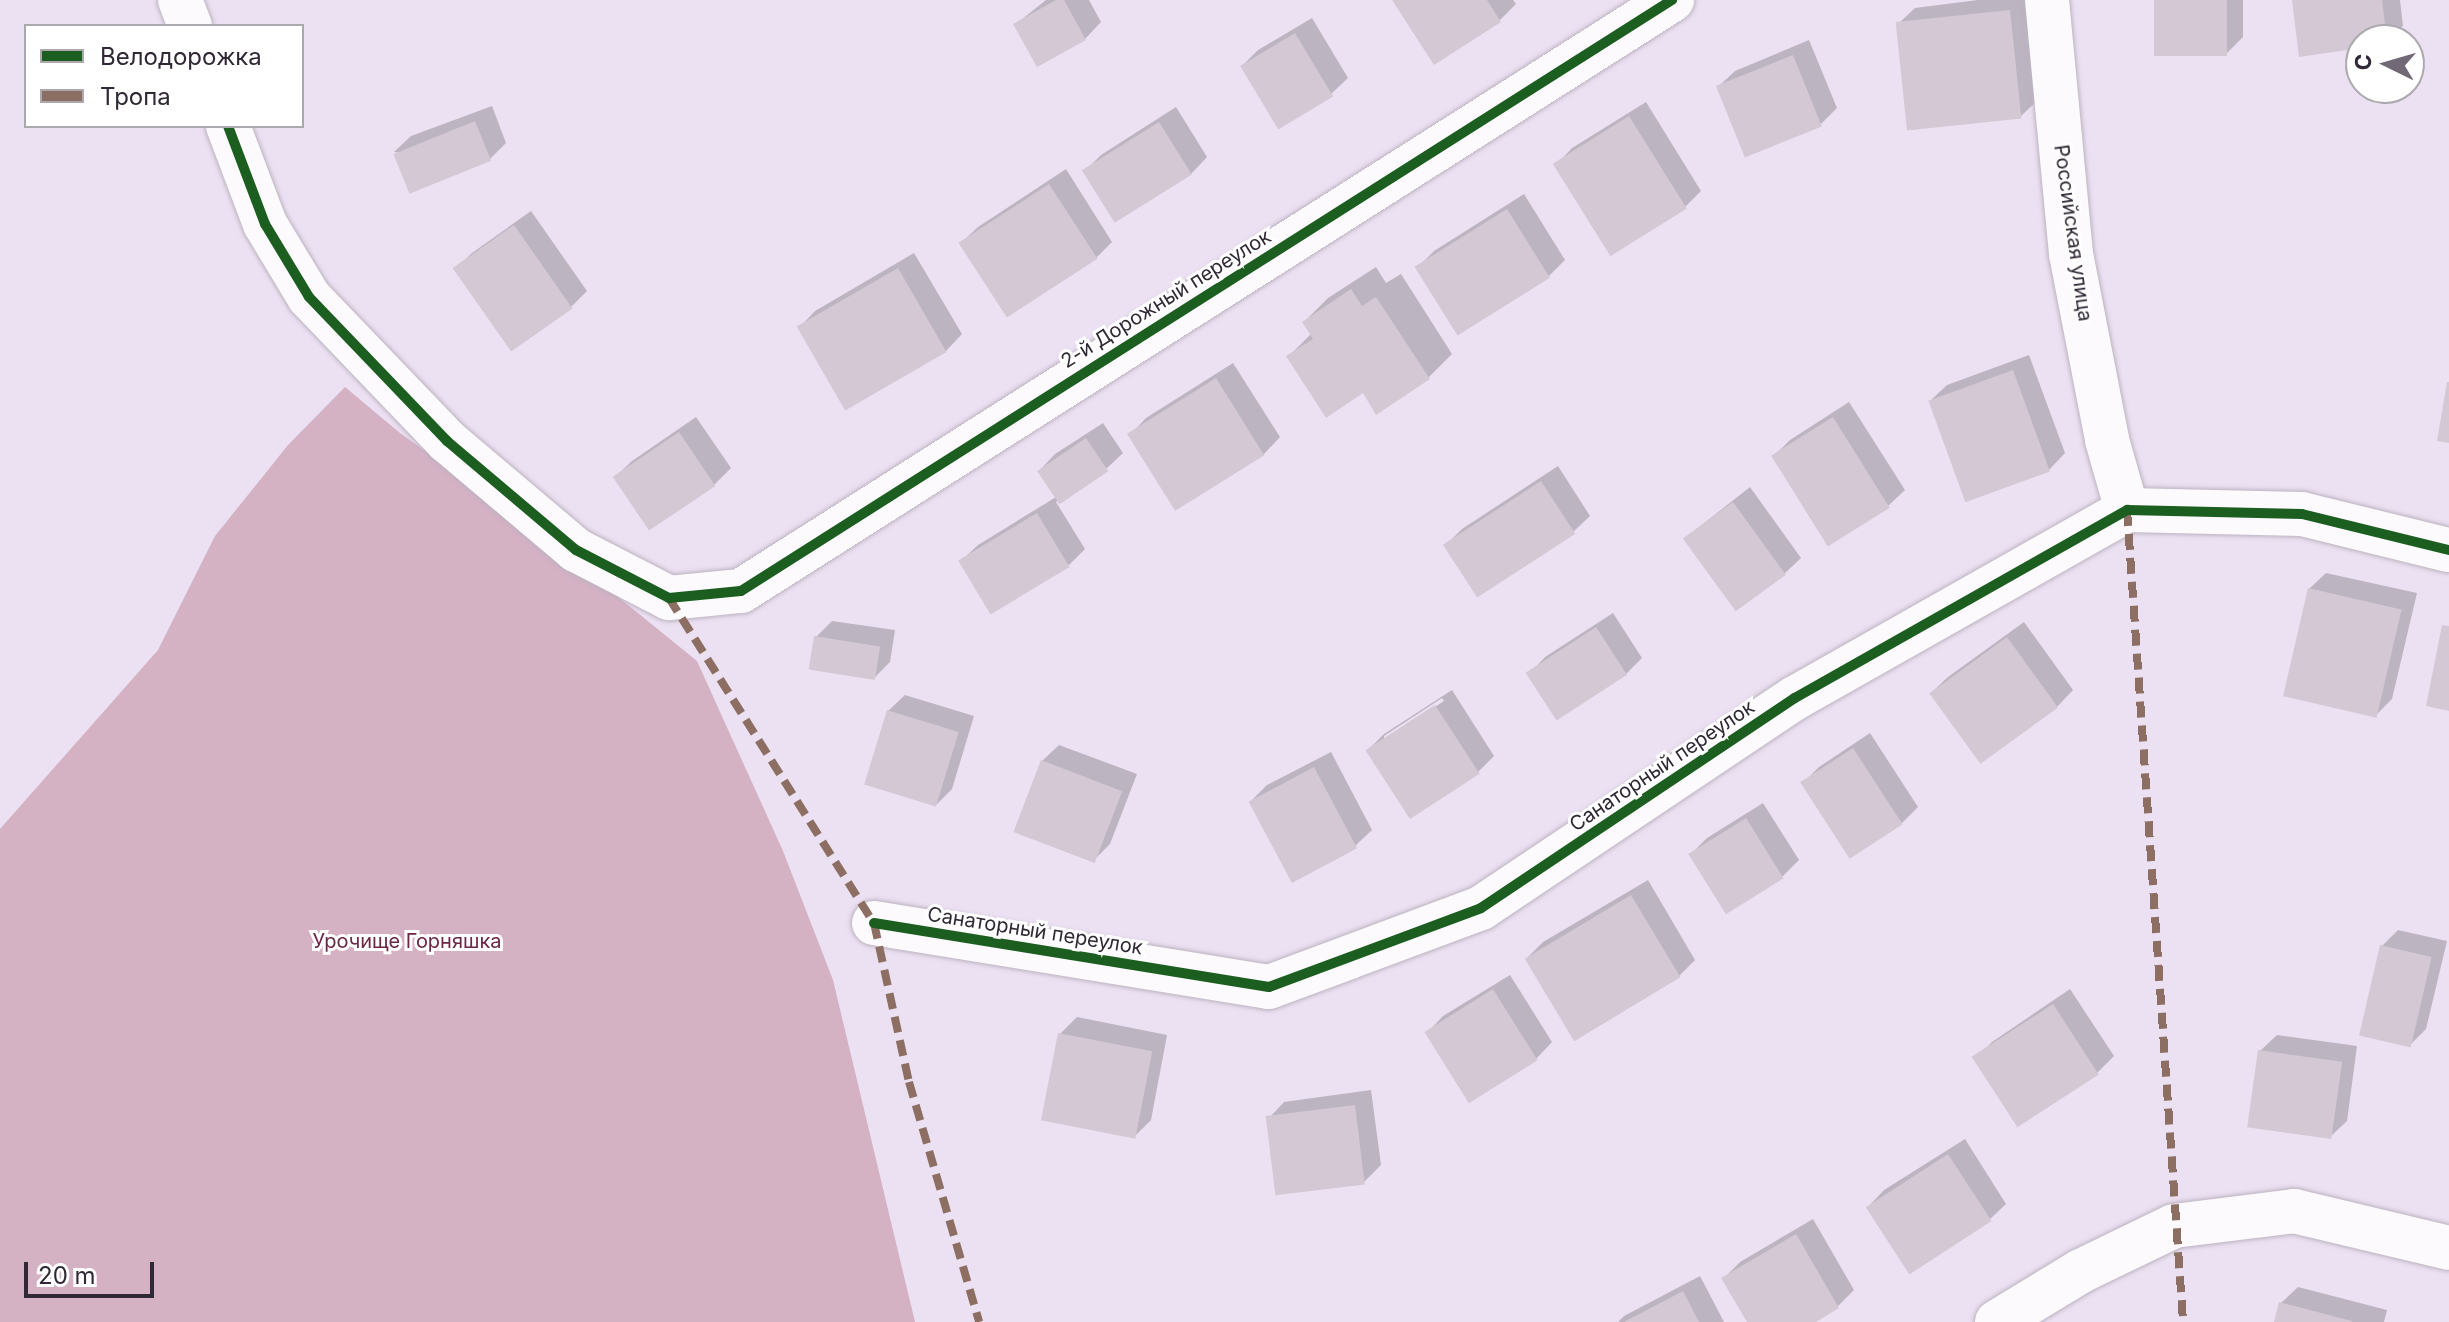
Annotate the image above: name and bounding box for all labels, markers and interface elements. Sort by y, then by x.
legend [24,24,304,128]
north arrow [2345,24,2425,104]
text: Велодорожка [100,42,262,71]
text: С [2349,53,2377,71]
text: Тропа [100,82,171,111]
street label: Российская улица [2049,143,2097,323]
street label: 2-й Дорожный переулок [1057,224,1275,374]
street label: Санаторный переулок [1565,695,1759,837]
street label: Санаторный переулок [926,902,1144,960]
park label: Урочище Горняшка [312,929,502,953]
scale bar [28,1246,158,1296]
text: 20 m [38,1261,96,1290]

